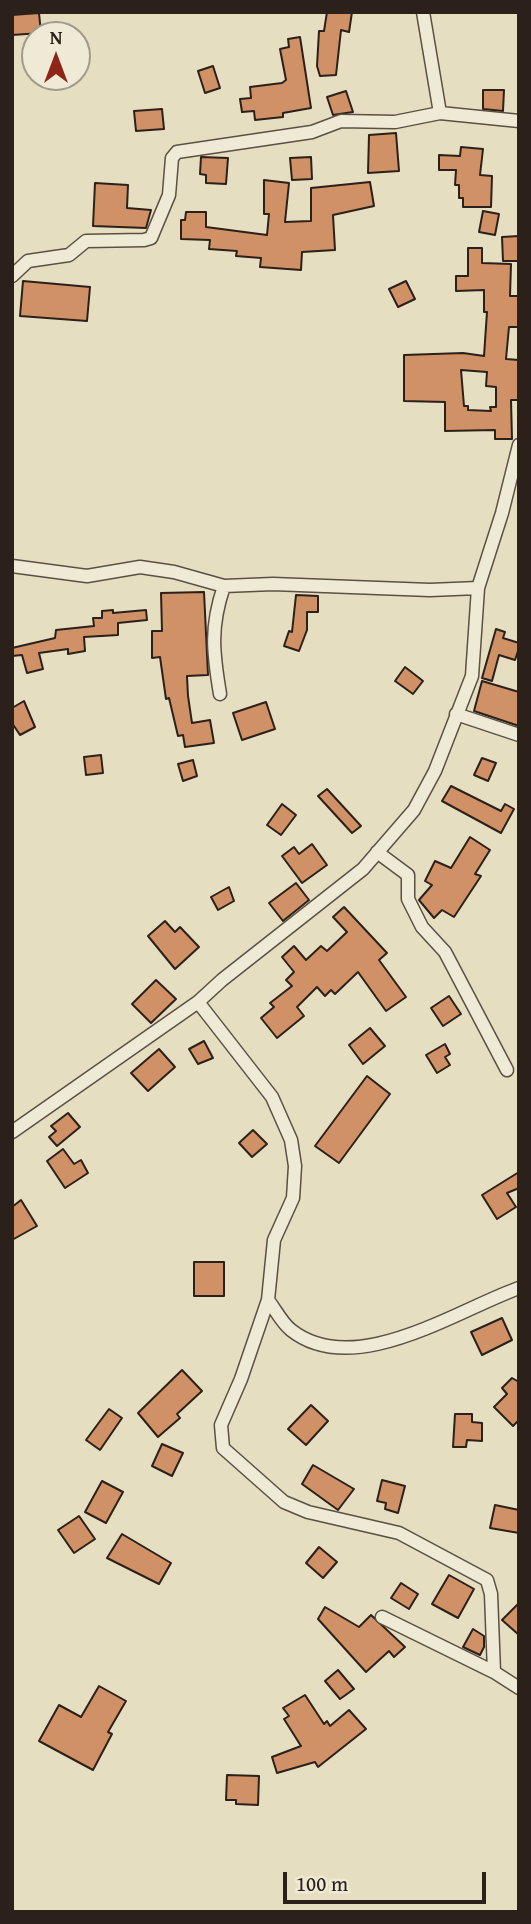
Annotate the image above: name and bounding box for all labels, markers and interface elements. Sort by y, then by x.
north arrow [21,21,91,91]
text: N [50,23,62,51]
scale bar [286,1857,489,1901]
text: 100 m [296,1868,348,1899]

